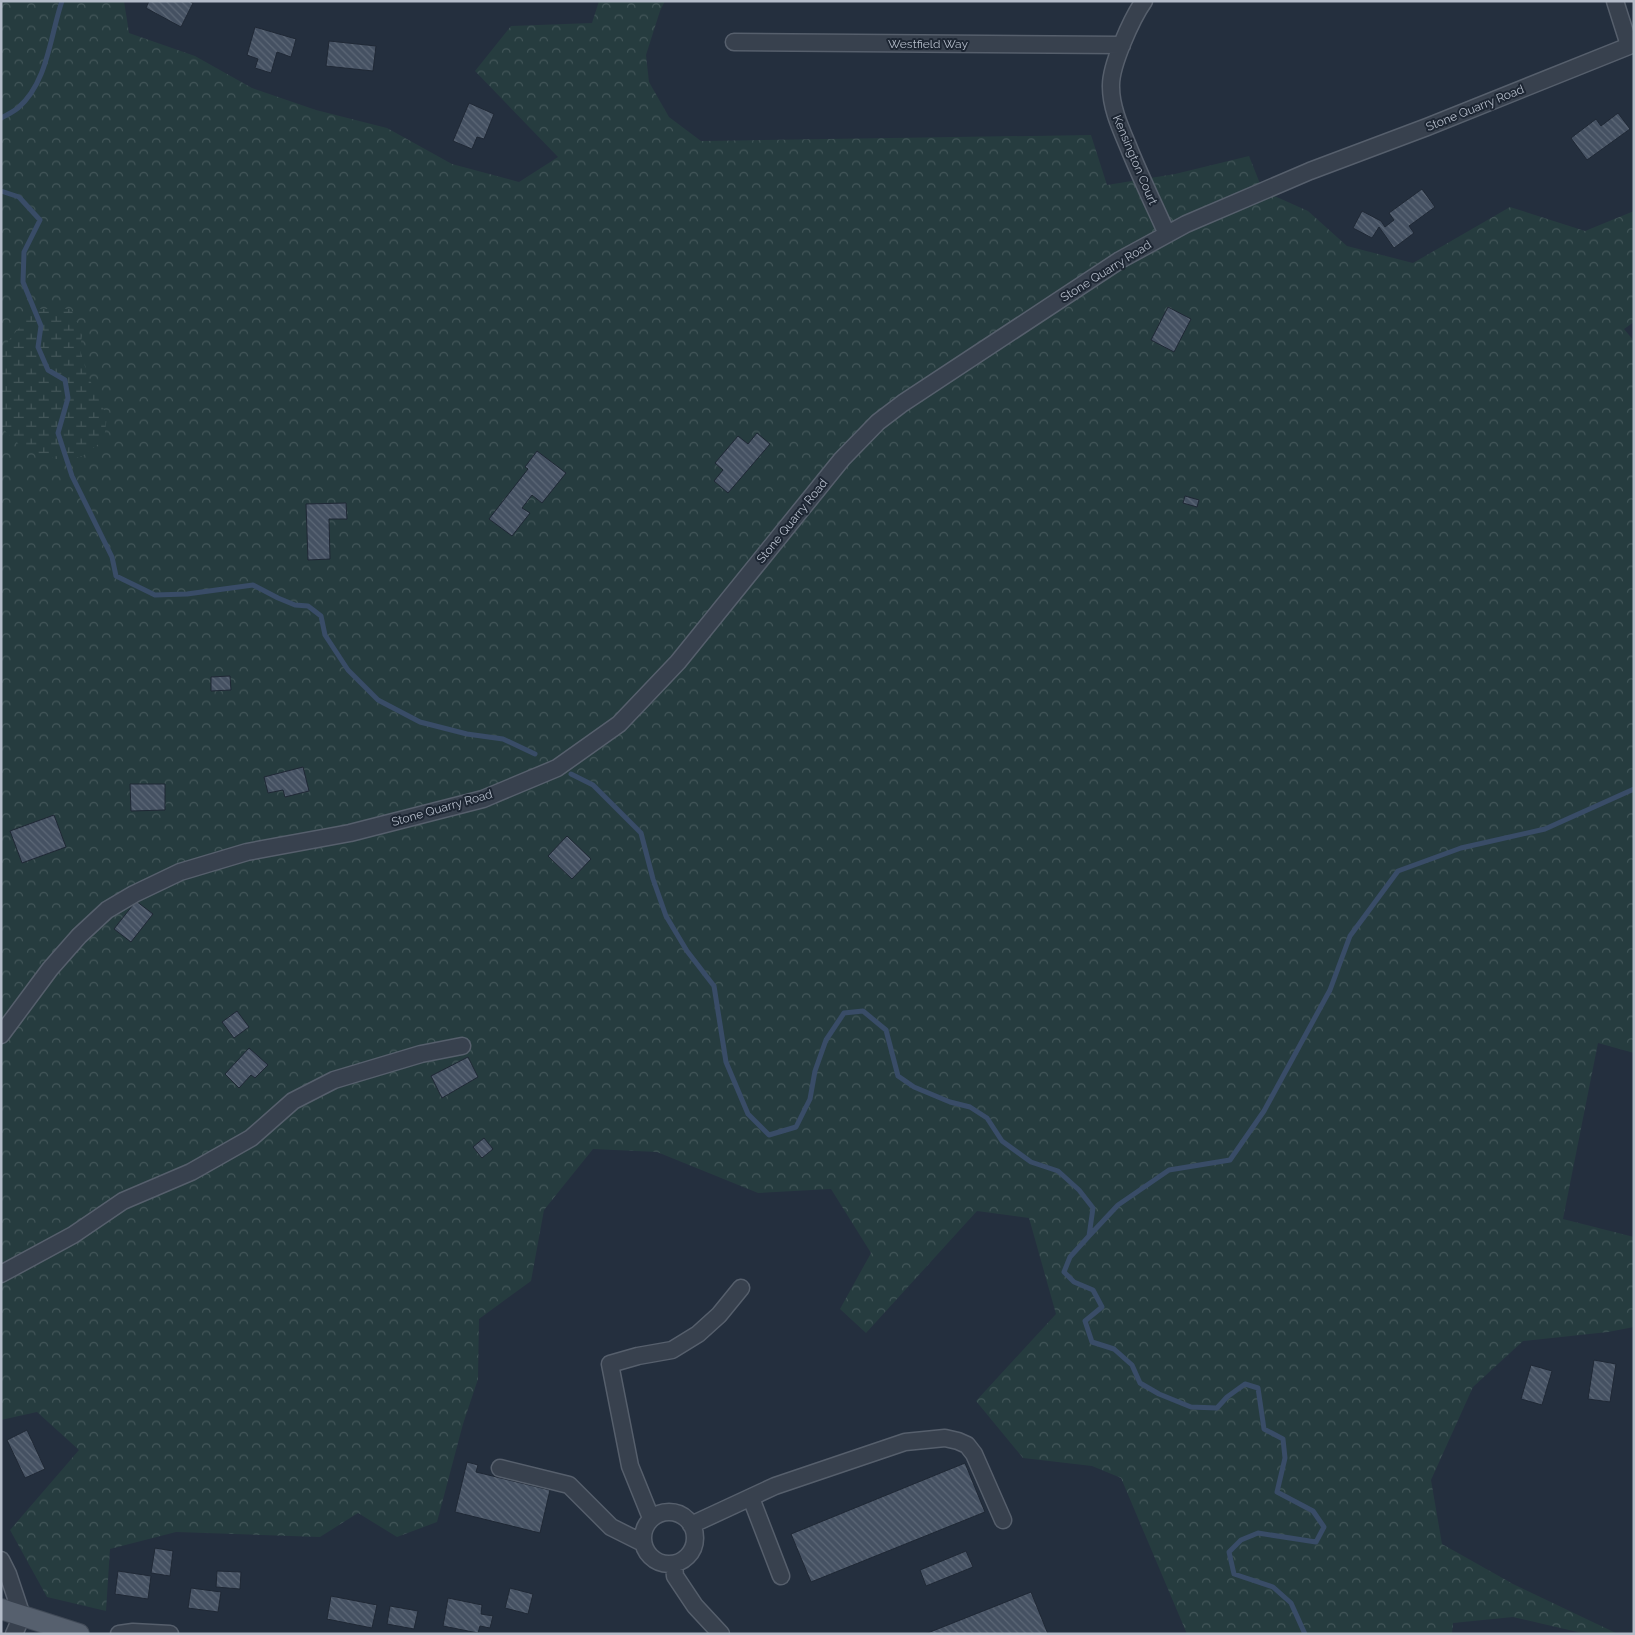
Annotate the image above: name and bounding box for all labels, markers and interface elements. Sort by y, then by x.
street label: Westfield Way [888,37,968,51]
street label: Stone Quarry Road [1424,82,1526,134]
street label: Kensington Court [1110,113,1160,207]
street label: Stone Quarry Road [1058,237,1154,305]
street label: Stone Quarry Road [754,476,830,566]
street label: Stone Quarry Road [390,787,494,829]

